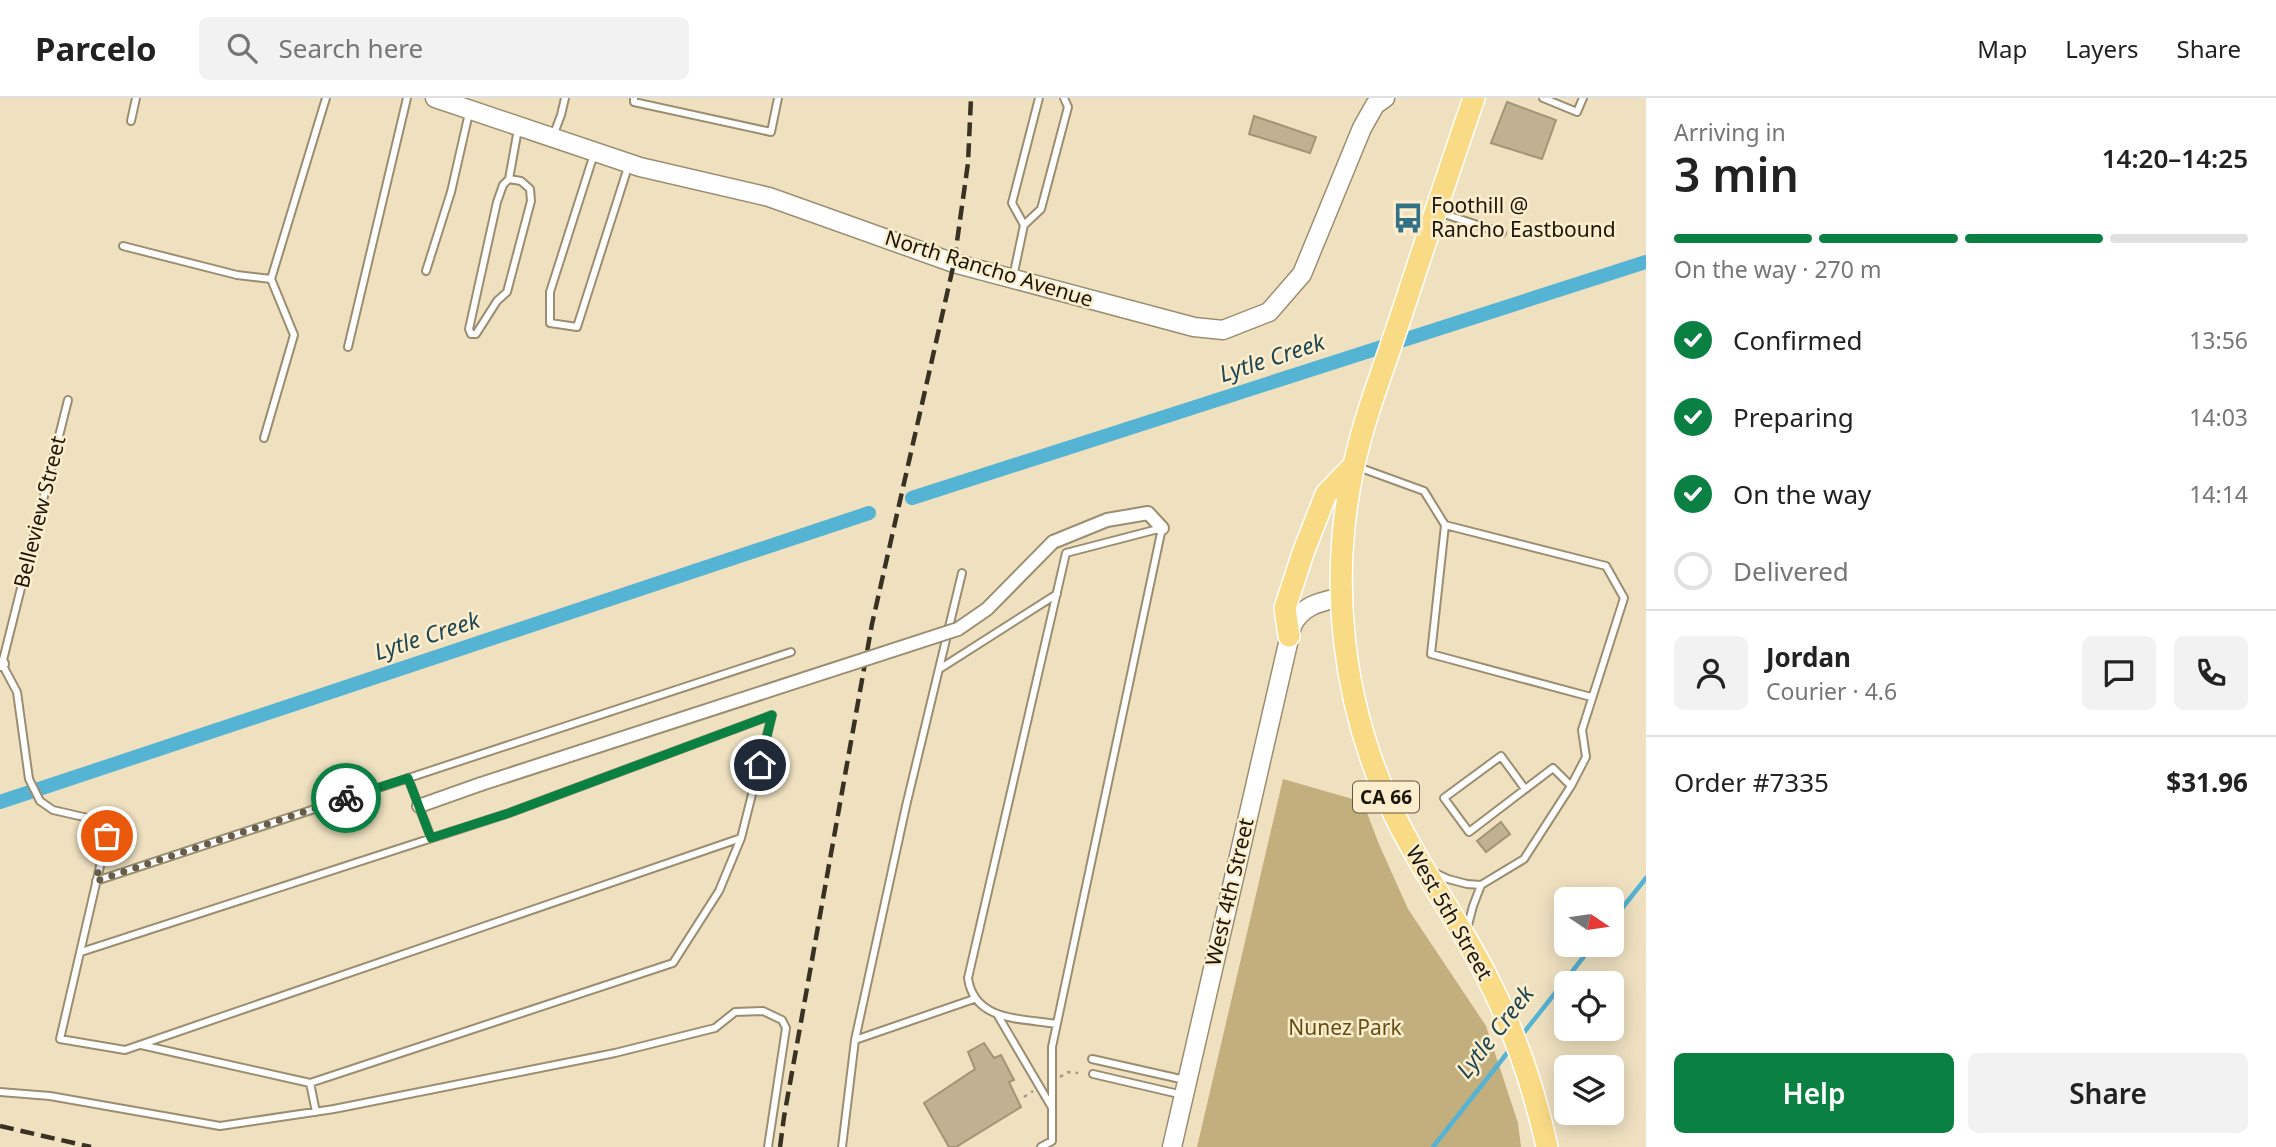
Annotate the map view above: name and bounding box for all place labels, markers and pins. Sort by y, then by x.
place label: Foothill @ Rancho Eastbound [1431,191,1616,243]
bus stop icon: Foothill @ Rancho Eastbound [1391,201,1425,235]
pin [730,735,790,795]
pin [77,806,137,866]

